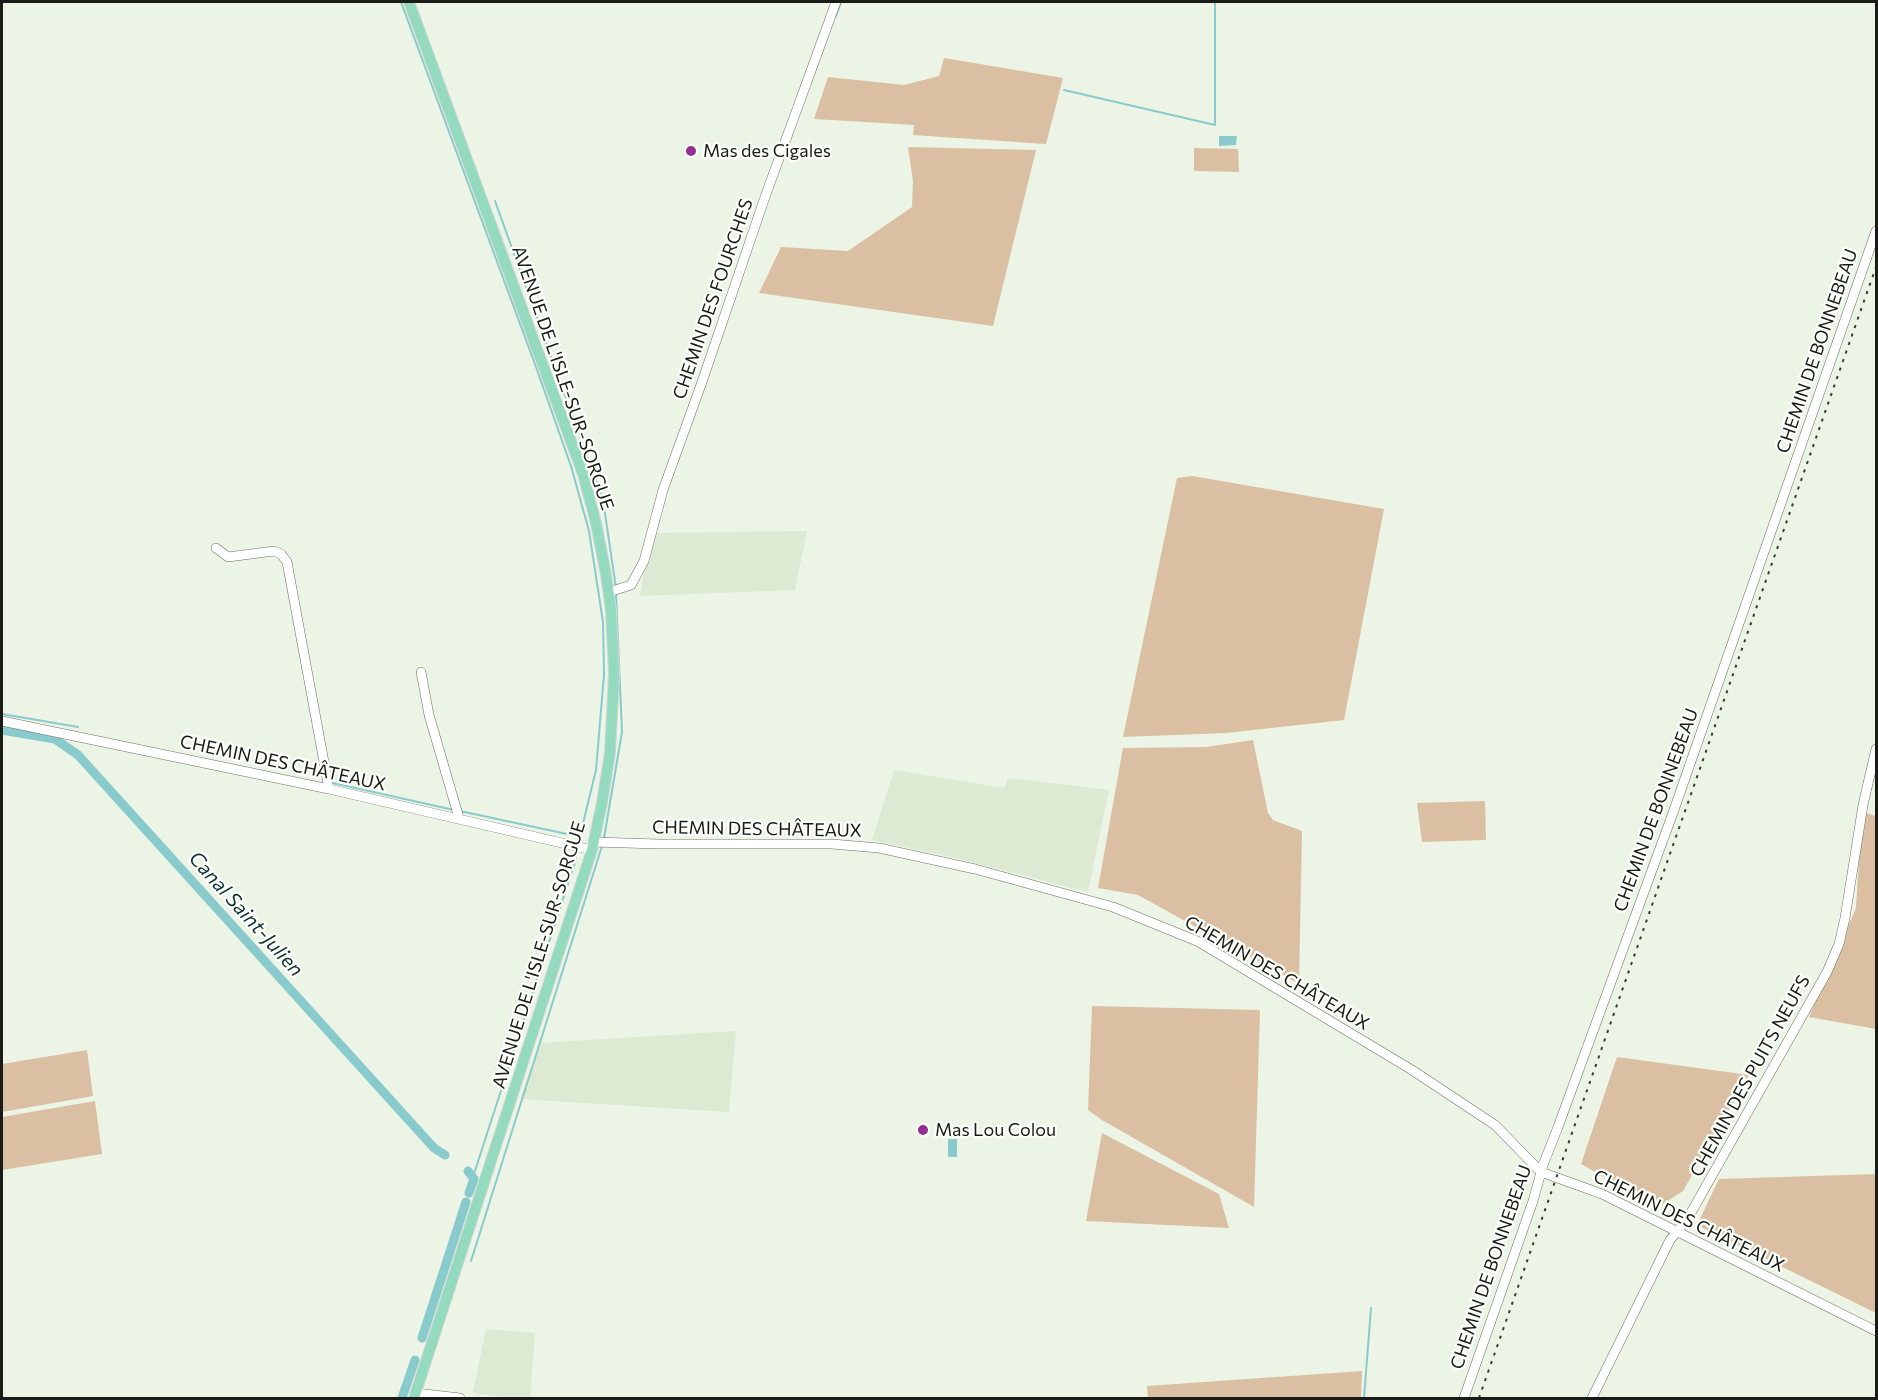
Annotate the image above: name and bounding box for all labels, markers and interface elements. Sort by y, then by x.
place label: Mas des Cigales [703,140,831,162]
marker: Mas des Cigales [684,144,698,158]
street label: CHEMIN DES FOURCHES [668,196,758,402]
street label: AVENUE DE L'ISLE-SUR-SORGUE [508,243,618,513]
street label: CHEMIN DE BONNEBEAU [1772,246,1862,456]
street label: CHEMIN DE BONNEBEAU [1609,705,1703,915]
street label: CHEMIN DES CHÂTEAUX [178,731,388,795]
street label: CHEMIN DES CHÂTEAUX [652,816,862,842]
street label: AVENUE DE L'ISLE-SUR-SORGUE [488,819,590,1091]
water label: Canal Saint-Julien [184,847,308,981]
street label: CHEMIN DES CHÂTEAUX [1181,911,1373,1035]
street label: CHEMIN DES PUITS NEUFS [1686,971,1814,1181]
place label: Mas Lou Colou [935,1119,1056,1141]
marker: Mas Lou Colou [916,1123,930,1137]
street label: CHEMIN DE BONNEBEAU [1446,1162,1536,1372]
street label: CHEMIN DES CHÂTEAUX [1590,1165,1788,1277]

